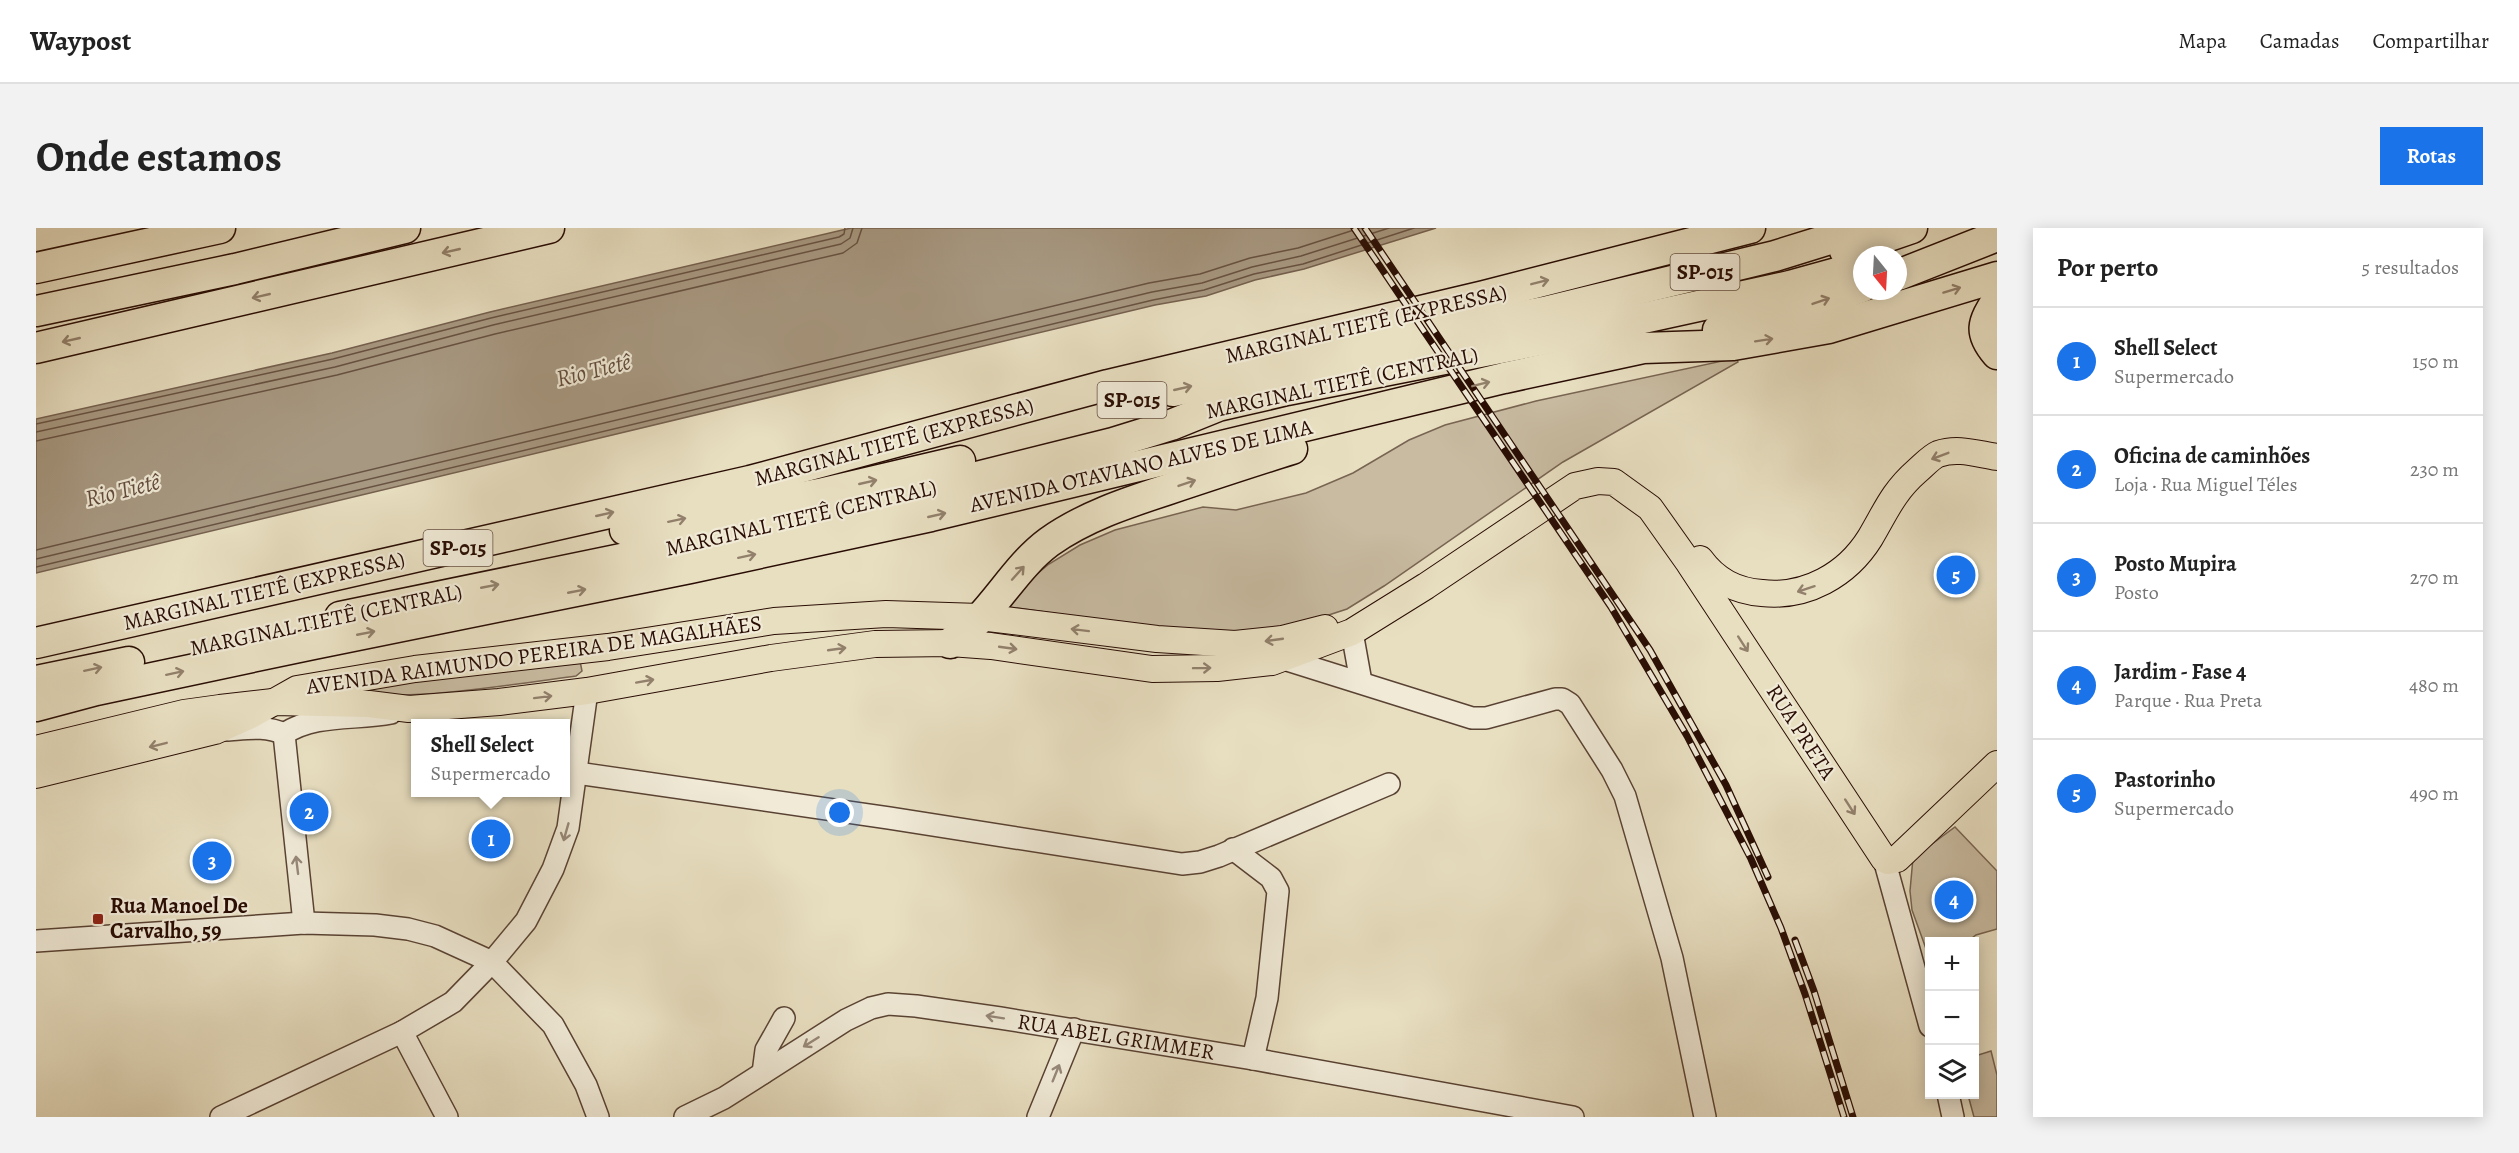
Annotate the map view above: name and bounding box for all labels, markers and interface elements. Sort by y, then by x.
text: Waypost [30,22,131,60]
text: Mapa [2178,27,2227,55]
text: Camadas [2260,27,2339,55]
text: Compartilhar [2372,27,2489,55]
button: Rotas [2380,127,2483,185]
text: Onde estamos [36,128,282,185]
one-way arrow [441,245,460,257]
north arrow [1853,246,1907,300]
text: Por perto [2057,250,2158,285]
road number: SP-015 [1670,254,1740,290]
text: 5 resultados [2362,254,2459,281]
one-way arrow [1530,276,1549,287]
street label: MARGINAL TIETÊ (EXPRESSA) [1222,277,1510,371]
one-way arrow [1942,284,1961,295]
one-way arrow [252,290,271,302]
one-way arrow [1811,295,1830,306]
text: Shell Select [2114,333,2217,363]
one-way arrow [62,334,81,346]
one-way arrow [1753,334,1773,345]
street label: MARGINAL TIETÊ (CENTRAL) [1203,340,1481,426]
water label: Rio Tietê [553,345,635,395]
text: 1 [2073,348,2080,375]
text: 150 m [2412,348,2459,375]
text: Supermercado [2114,363,2234,390]
one-way arrow [1471,378,1490,390]
road number: SP-015 [1098,382,1166,418]
one-way arrow [1173,382,1192,394]
street label: MARGINAL TIETÊ (EXPRESSA) [751,390,1037,494]
street label: AVENIDA OTAVIANO ALVES DE LIMA [966,412,1316,520]
text: Oficina de caminhões [2114,441,2310,471]
one-way arrow [1932,451,1950,462]
text: 2 [2072,456,2081,483]
text: 230 m [2410,456,2459,483]
water label: Rio Tietê [82,465,164,515]
text: Loja · Rua Miguel Téles [2114,471,2298,498]
street label: MARGINAL TIETÊ (CENTRAL) [663,472,939,564]
one-way arrow [858,476,877,488]
one-way arrow [1178,476,1196,487]
one-way arrow [595,508,614,519]
one-way arrow [928,508,947,520]
one-way arrow [667,513,686,525]
road number: SP-015 [424,530,492,566]
street label: MARGINAL TIETÊ (EXPRESSA) [120,544,408,638]
text: Posto Mupira [2114,549,2237,579]
one-way arrow [737,550,756,561]
pin: 5 [1936,552,1976,598]
text: 3 [2072,564,2081,591]
text: 270 m [2410,564,2459,591]
one-way arrow [1011,565,1025,580]
street label: MARGINAL TIETÊ (CENTRAL) [187,577,465,663]
text: Posto [2114,579,2159,606]
one-way arrow [480,580,499,592]
one-way arrow [1797,584,1816,595]
one-way arrow [567,585,587,596]
street label: AVENIDA RAIMUNDO PEREIRA DE MAGALHÃES [303,608,764,702]
one-way arrow [1071,624,1091,635]
one-way arrow [355,627,375,638]
one-way arrow [1265,634,1285,645]
one-way arrow [1737,635,1749,652]
one-way arrow [827,643,847,654]
one-way arrow [998,643,1017,654]
text: Jardim - Fase 4 [2114,657,2246,687]
one-way arrow [1191,662,1211,674]
one-way arrow [83,663,102,675]
one-way arrow [164,667,184,678]
text: 4 [2072,672,2081,699]
text: 480 m [2409,672,2459,699]
one-way arrow [635,675,654,686]
street label: RUA PRETA [1759,679,1844,786]
text: Parque · Rua Preta [2114,687,2262,714]
one-way arrow [533,691,552,702]
popup [411,719,570,797]
text: Shell Select [431,730,534,760]
one-way arrow [149,739,168,751]
text: Supermercado [431,760,550,787]
text: Pastorinho [2114,765,2216,795]
text: 5 [2072,780,2081,807]
text: 490 m [2410,780,2459,807]
pin: 2 [290,790,328,834]
text: Supermercado [2114,795,2234,822]
your location [825,798,854,827]
one-way arrow [1844,798,1856,814]
pin: 1 [472,816,510,862]
one-way arrow [560,822,571,841]
pin: 3 [192,838,231,884]
one-way arrow [291,856,302,876]
pin: 4 [1934,878,1974,922]
place label: Rua Manoel De Carvalho, 59 [110,891,248,946]
marker: Rua Manoel De Carvalho, 59 [91,912,105,926]
map controls [1925,937,1979,1099]
button: + [1925,937,1979,991]
button: − [1925,991,1979,1045]
street label: RUA ABEL GRIMMER [1015,1007,1217,1067]
one-way arrow [986,1012,1006,1023]
one-way arrow [802,1036,819,1049]
button: layers [1925,1045,1979,1099]
one-way arrow [1051,1065,1062,1083]

